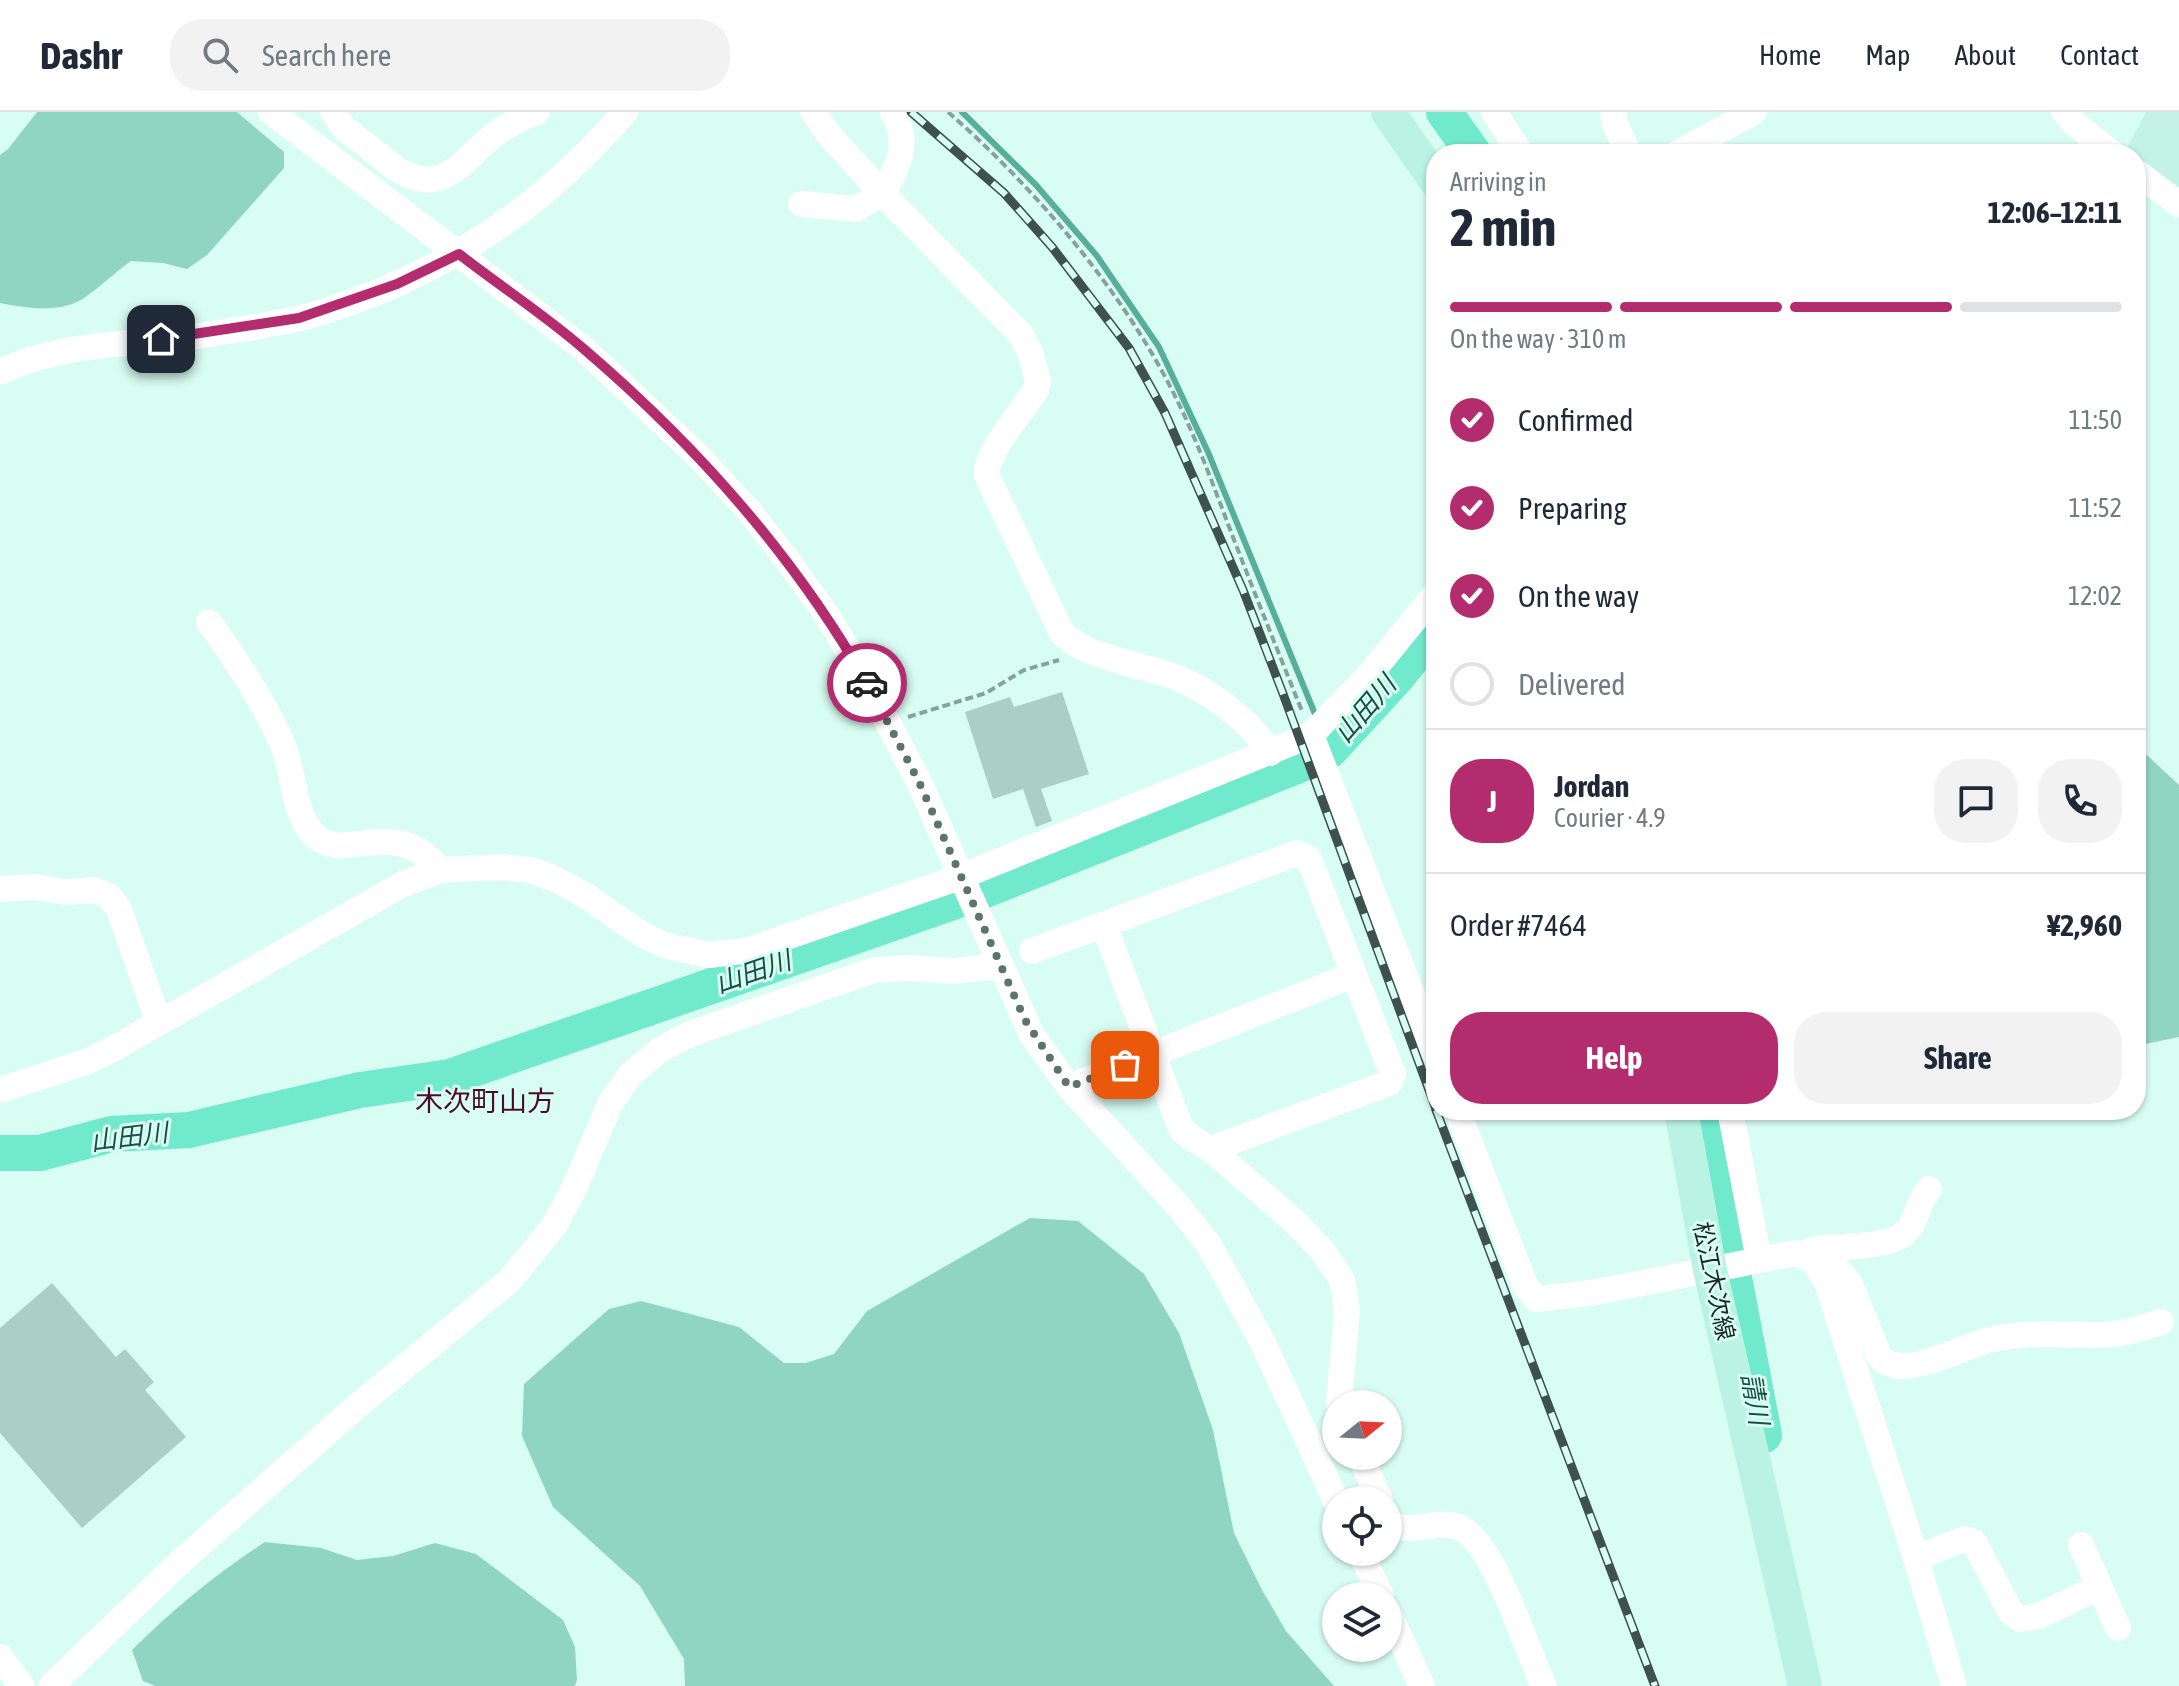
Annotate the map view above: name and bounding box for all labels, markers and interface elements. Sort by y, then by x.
search box [170,19,730,91]
icon: search [198,33,242,77]
text: Dashr [40,34,122,77]
text: Search here [262,38,391,72]
text: Home [1759,39,1821,71]
text: Map [1865,39,1910,71]
text: About [1954,39,2016,71]
text: Contact [2060,39,2139,71]
text: Arriving in [1450,167,1547,197]
text: 12:06–12:11 [1987,195,2122,229]
text: 2 min [1450,197,1556,257]
pin [127,305,195,373]
icon: home [139,317,183,361]
text: On the way · 310 m [1450,324,1627,354]
icon: check [1450,398,1494,442]
text: Confirmed [1518,403,1633,437]
text: 11:50 [2068,405,2122,435]
icon: check [1450,486,1494,530]
text: Preparing [1518,491,1627,525]
text: 11:52 [2068,493,2122,523]
icon: check [1450,574,1494,618]
text: On the way [1518,579,1639,613]
text: 12:02 [2068,581,2122,611]
courier [827,643,907,723]
icon: car [845,661,889,705]
water label: 山田川 [1328,667,1404,748]
text: Delivered [1518,667,1626,701]
button: chat [1934,759,2018,843]
button: phone [2038,759,2122,843]
text: Jordan [1554,769,1629,803]
text: J [1487,784,1497,818]
text: Courier · 4.9 [1554,803,1665,833]
text: Order #7464 [1450,908,1587,942]
text: ¥2,960 [2047,908,2122,942]
water label: 山田川 [711,944,798,999]
button: Help [1450,1012,1778,1104]
button: Share [1794,1012,2122,1104]
pin [1091,1031,1159,1099]
icon: bag [1103,1043,1147,1087]
district label: 木次町山方 [415,1085,555,1117]
water label: 山田川 [88,1117,173,1157]
street label: 松江木次線 [1688,1220,1740,1342]
water label: 請川 [1736,1371,1775,1430]
north arrow [1322,1390,1402,1470]
map controls [1322,1390,1402,1662]
button: locate [1322,1486,1402,1566]
button: layers [1322,1582,1402,1662]

